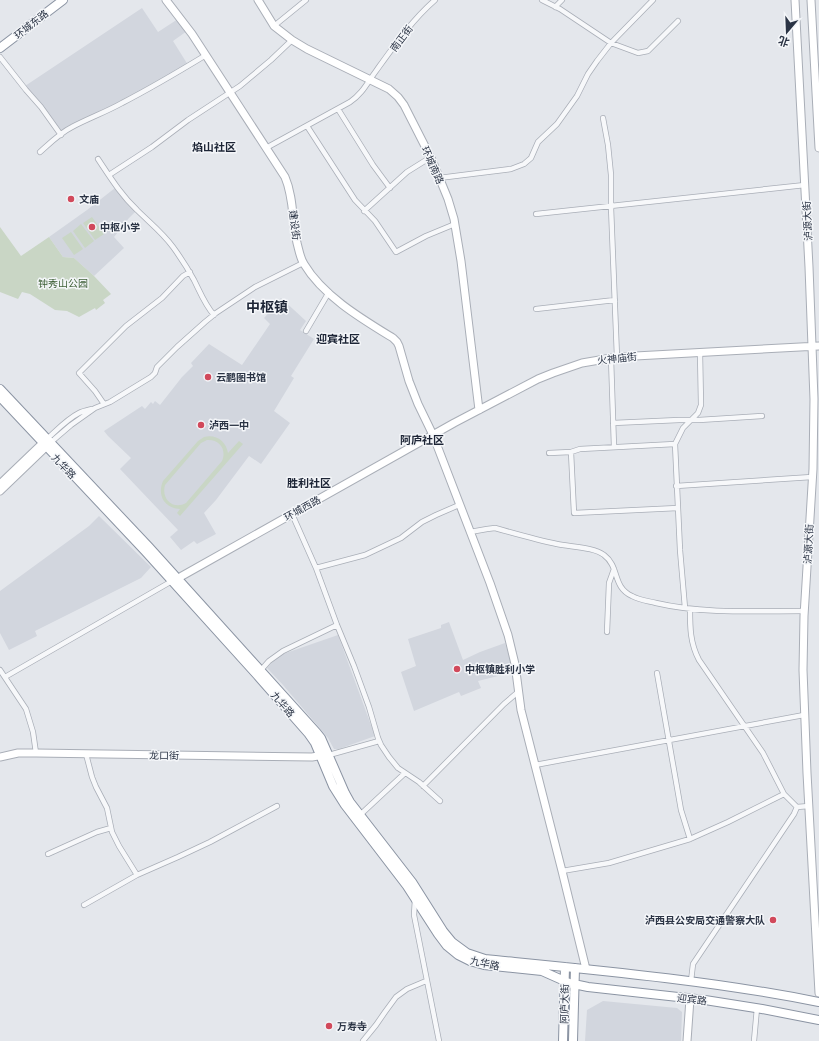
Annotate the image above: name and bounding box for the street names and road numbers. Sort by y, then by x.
street label: 环城东路 [12,7,51,42]
street label: 南正街 [387,22,416,54]
street label: 环城南路 [418,144,447,186]
street label: 泸源大街 [800,201,815,241]
street label: 建设街 [286,209,303,241]
street label: 火神庙街 [596,350,638,367]
street label: 九华路 [49,451,79,482]
street label: 环城西路 [282,493,323,524]
street label: 泸源大街 [801,524,816,564]
street label: 九华路 [268,689,297,720]
street label: 龙口街 [149,749,179,762]
street label: 九华路 [469,954,501,973]
street label: 阿庐大街 [558,984,571,1024]
street label: 迎宾路 [676,991,708,1008]

